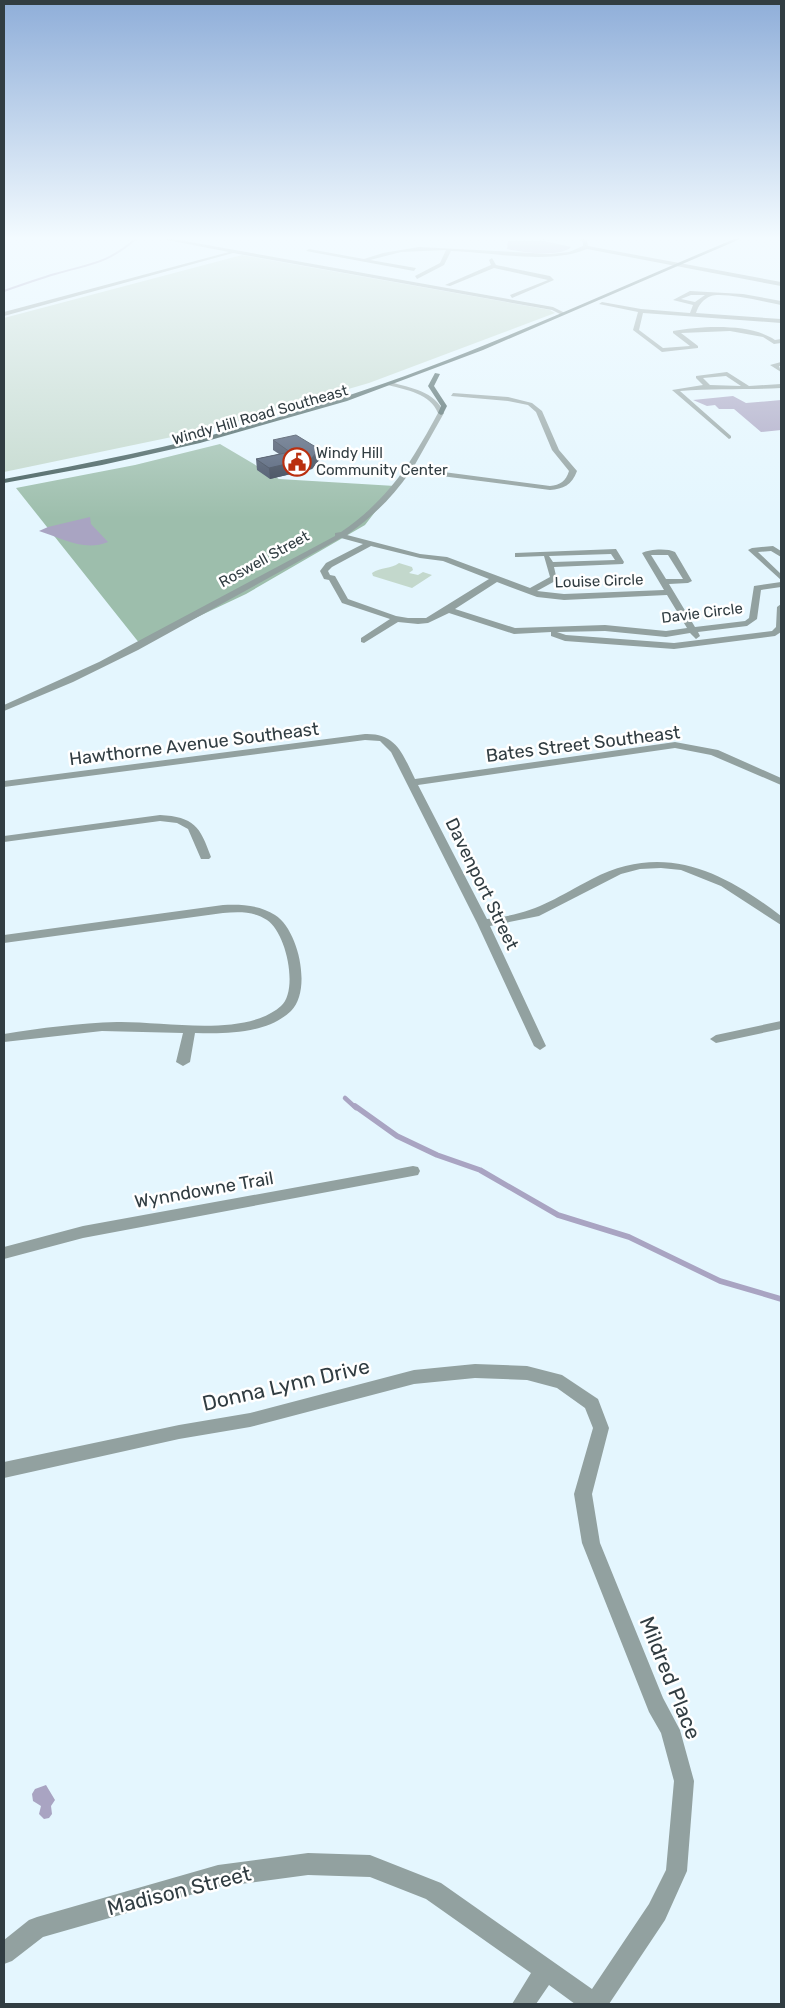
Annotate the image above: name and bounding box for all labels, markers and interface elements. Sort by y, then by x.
street label: Windy Hill Road Southeast [170,381,350,449]
place label: Windy Hill Community Center [316,444,448,479]
public building icon: Windy Hill Community Center [282,447,312,477]
street label: Roswell Street [216,527,312,591]
street label: Louise Circle [554,570,644,592]
street label: Davie Circle [660,599,744,627]
street label: Hawthorne Avenue Southeast [68,718,320,770]
street label: Bates Street Southeast [485,721,681,767]
street label: Davenport Street [441,814,523,954]
street label: Wynndowne Trail [133,1167,275,1213]
street label: Donna Lynn Drive [200,1353,372,1416]
street label: Mildred Place [635,1613,706,1743]
street label: Madison Street [104,1861,253,1920]

